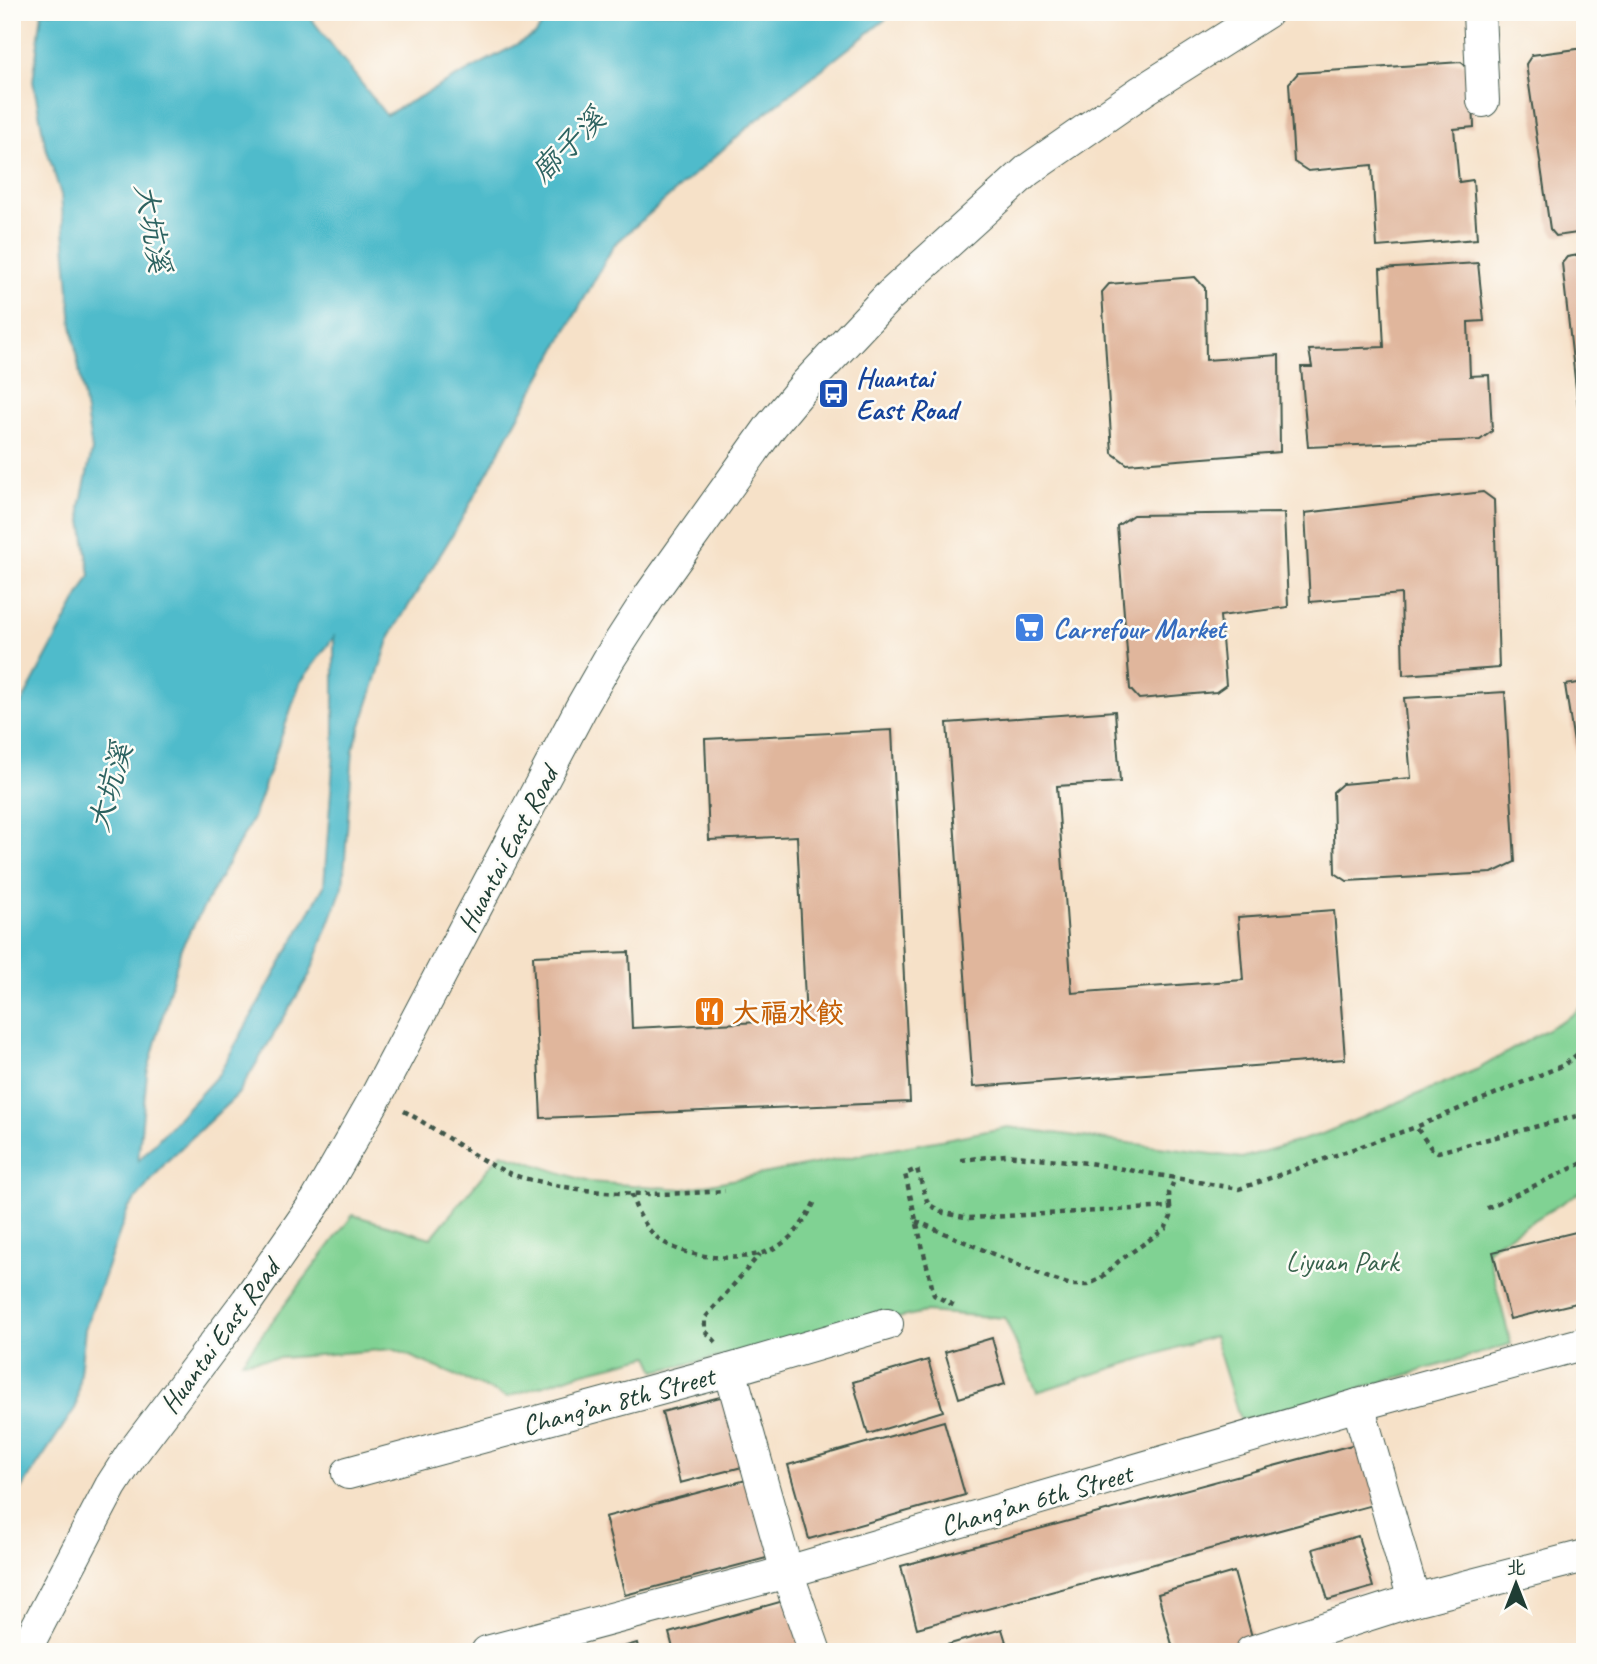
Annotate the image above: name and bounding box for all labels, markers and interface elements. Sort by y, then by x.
water label: 廍子溪 [523,98,615,190]
water label: 大坑溪 [126,180,180,278]
place label: Huantai East Road [856,360,962,427]
bus stop icon: Huantai East Road [816,376,850,410]
supermarket icon: Carrefour Market [1013,611,1047,645]
place label: Carrefour Market [1053,611,1228,646]
water label: 大坑溪 [79,737,141,835]
street label: Huantai East Road [449,757,568,938]
restaurant icon: 大福水餃 [692,995,726,1029]
place label: 大福水餃 [732,995,844,1030]
park label: Liyuan Park [1286,1244,1401,1279]
street label: Huantai East Road [152,1249,289,1420]
street label: Chang’an 8th Street [518,1357,721,1443]
street label: Chang’an 6th Street [936,1455,1139,1544]
north arrow [1482,1548,1552,1618]
text: 北 [1506,1556,1526,1580]

